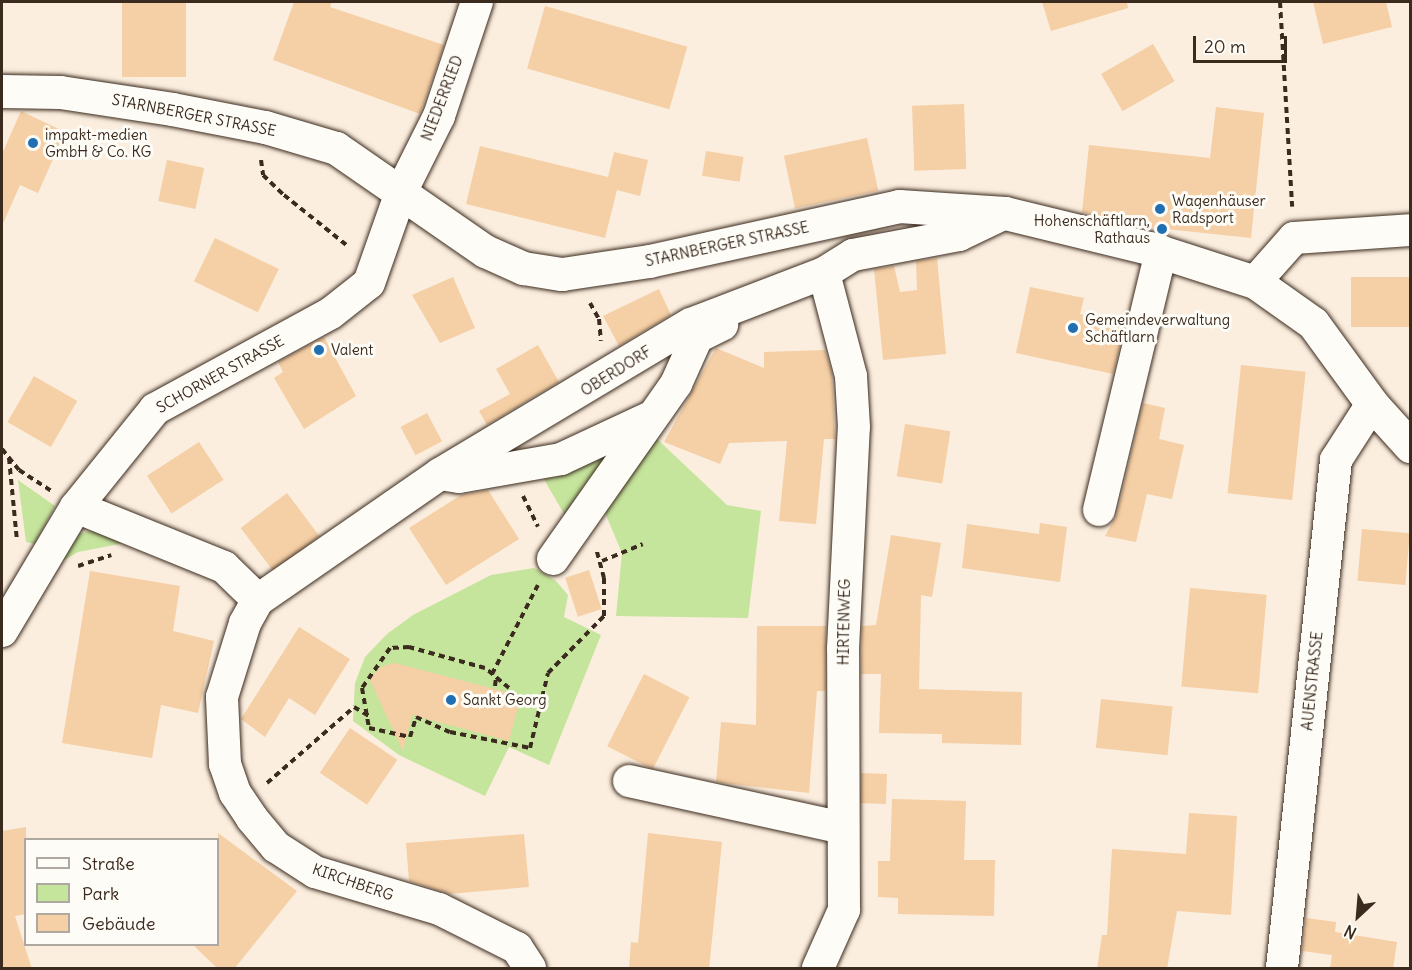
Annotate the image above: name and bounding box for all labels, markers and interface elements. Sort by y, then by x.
scale bar [1196,24,1290,62]
text: 20 m [1204,35,1246,58]
street label: NIEDERRIED [417,53,467,143]
street label: STARNBERGER STRASSE [110,90,278,140]
place label: impakt-medien GmbH & Co. KG [45,125,151,160]
marker: impakt-medien GmbH & Co. KG [26,136,40,150]
place label: Wagenhäuser Radsport [1172,191,1266,226]
marker: Wagenhäuser Radsport [1153,202,1167,216]
place label: Hohenschäftlarn, Rathaus [1034,211,1150,246]
street label: STARNBERGER STRASSE [644,218,810,270]
marker: Hohenschäftlarn, Rathaus [1155,222,1169,236]
place label: Gemeindeverwaltung Schäftlarn [1085,310,1230,345]
marker: Gemeindeverwaltung Schäftlarn [1066,321,1080,335]
street label: SCHORNER STRASSE [153,331,287,417]
place label: Valent [331,341,373,359]
street label: OBERDORF [577,342,655,400]
marker: Valent [312,343,326,357]
street label: HIRTENWEG [834,579,854,665]
street label: AUENSTRASSE [1298,630,1326,732]
place label: Sankt Georg [463,691,547,709]
marker: Sankt Georg [444,693,458,707]
legend [24,838,219,946]
text: Straße [82,852,135,875]
street label: KIRCHBERG [310,860,396,904]
text: Park [82,882,119,905]
north arrow [1328,886,1388,946]
text: Gebäude [82,912,155,935]
text: N [1341,921,1359,944]

